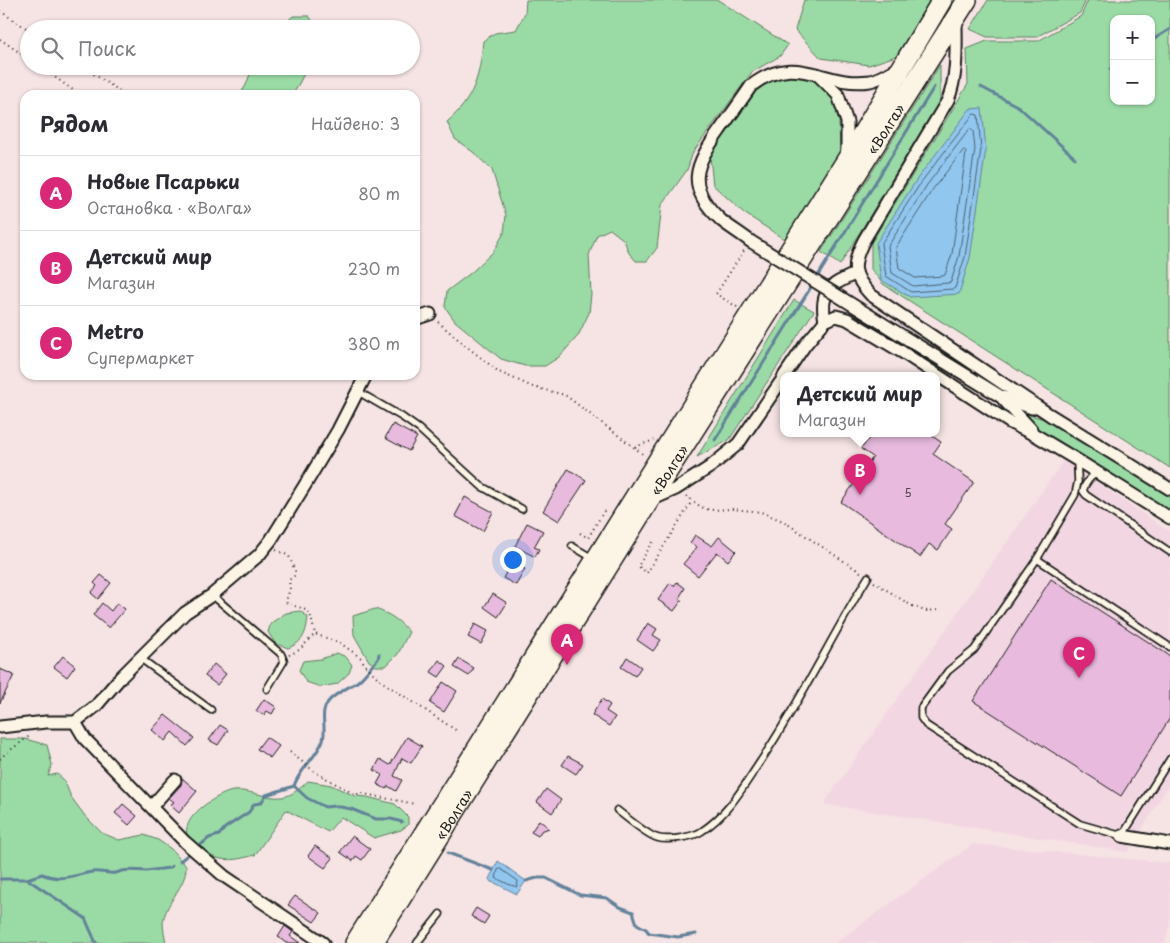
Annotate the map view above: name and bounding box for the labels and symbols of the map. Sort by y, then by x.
street label: «Волга» [861,99,909,158]
street label: «Волга» [645,440,693,499]
pin: B [844,454,876,495]
house number: 5 [904,484,912,501]
your location [500,547,526,573]
pin: A [551,624,583,665]
pin: C [1063,637,1095,678]
street label: «Волга» [430,785,477,844]

